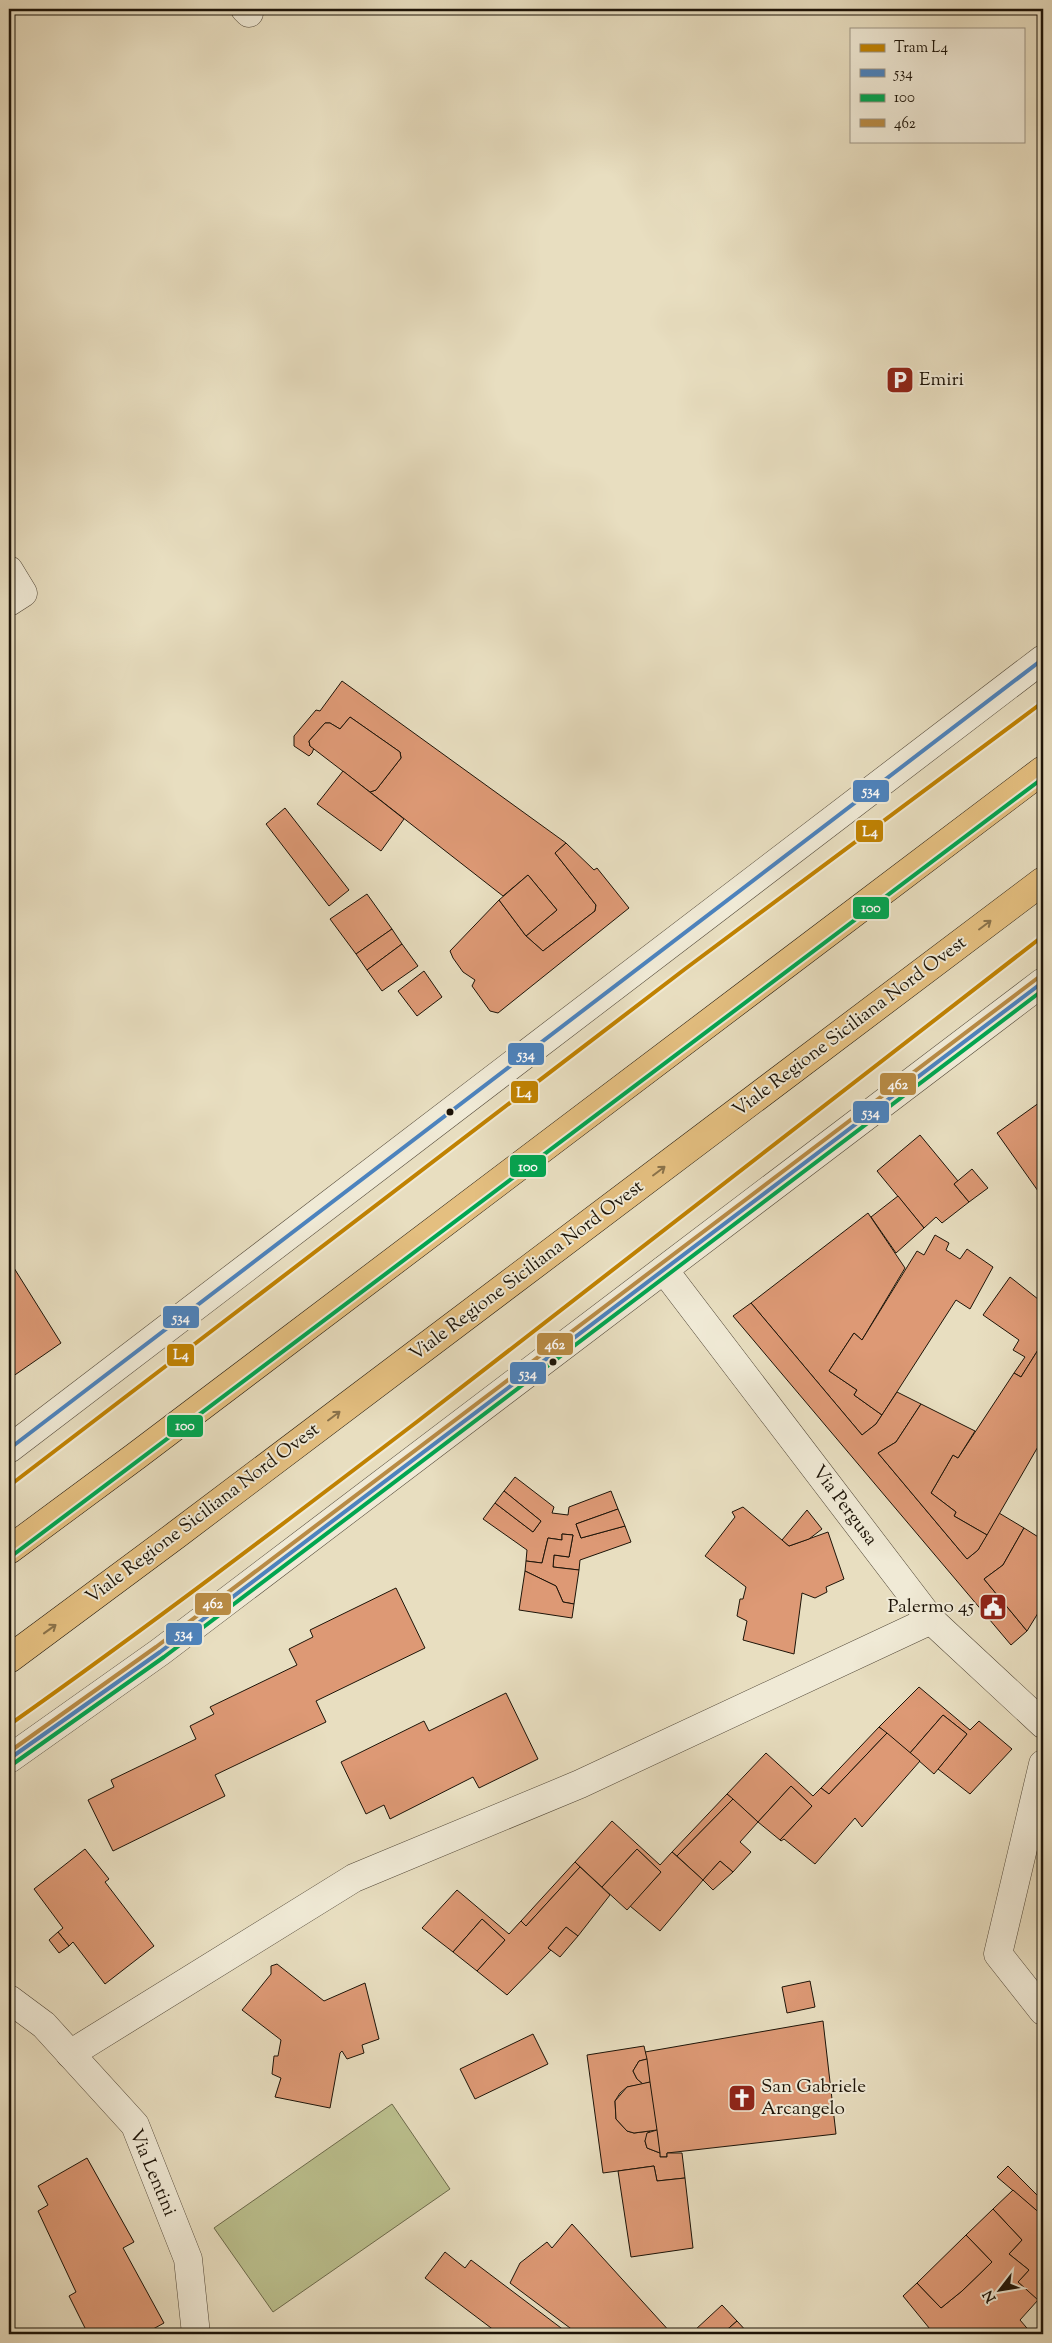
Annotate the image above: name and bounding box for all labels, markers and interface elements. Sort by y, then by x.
legend [850,28,1024,142]
text: Tram L4 [894,38,948,59]
text: 534 [893,64,913,85]
text: 100 [894,88,915,109]
text: 462 [894,114,916,135]
parking icon: Emiri [885,365,915,395]
place label: Emiri [919,367,964,394]
line badge: 534 [852,779,890,803]
text: 534 [861,782,880,802]
line badge: L4 [855,819,884,843]
text: L4 [862,823,878,843]
line badge: 100 [852,896,890,920]
text: 100 [861,899,881,919]
one-way arrow [978,920,991,931]
street label: Viale Regione Siciliana Nord Ovest [727,930,973,1124]
line badge: 534 [507,1042,545,1066]
text: 534 [516,1046,535,1066]
line badge: 462 [879,1072,917,1096]
text: 462 [887,1076,909,1096]
line badge: L4 [510,1080,539,1104]
text: L4 [516,1084,532,1104]
line badge: 534 [852,1100,890,1124]
text: 534 [861,1104,880,1124]
unlabelled marker [445,1107,455,1117]
line badge: 100 [509,1154,547,1178]
text: 100 [518,1158,538,1178]
one-way arrow [652,1165,665,1176]
street label: Viale Regione Siciliana Nord Ovest [404,1174,650,1368]
line badge: 534 [162,1305,200,1329]
text: 534 [171,1309,190,1329]
line badge: 462 [536,1332,574,1356]
text: 462 [544,1336,566,1356]
line badge: L4 [166,1343,195,1367]
text: L4 [173,1346,189,1366]
unlabelled marker [548,1357,558,1367]
line badge: 534 [509,1361,547,1385]
text: 534 [518,1365,537,1385]
one-way arrow [327,1411,341,1421]
line badge: 100 [166,1414,204,1438]
street label: Viale Regione Siciliana Nord Ovest [80,1417,326,1611]
text: 100 [175,1417,195,1437]
street label: Via Pergusa [805,1460,883,1552]
line badge: 462 [194,1592,232,1616]
public building icon: Palermo 45 [978,1592,1008,1622]
place label: Palermo 45 [888,1594,974,1621]
text: 462 [202,1595,224,1615]
line badge: 534 [165,1622,203,1646]
one-way arrow [43,1623,56,1634]
text: 534 [174,1625,193,1645]
place label: San Gabriele Arcangelo [761,2074,866,2123]
church icon: San Gabriele Arcangelo [727,2083,757,2113]
street label: Via Lentini [122,2125,182,2221]
north arrow [974,2266,1024,2316]
text: N [979,2286,1002,2306]

